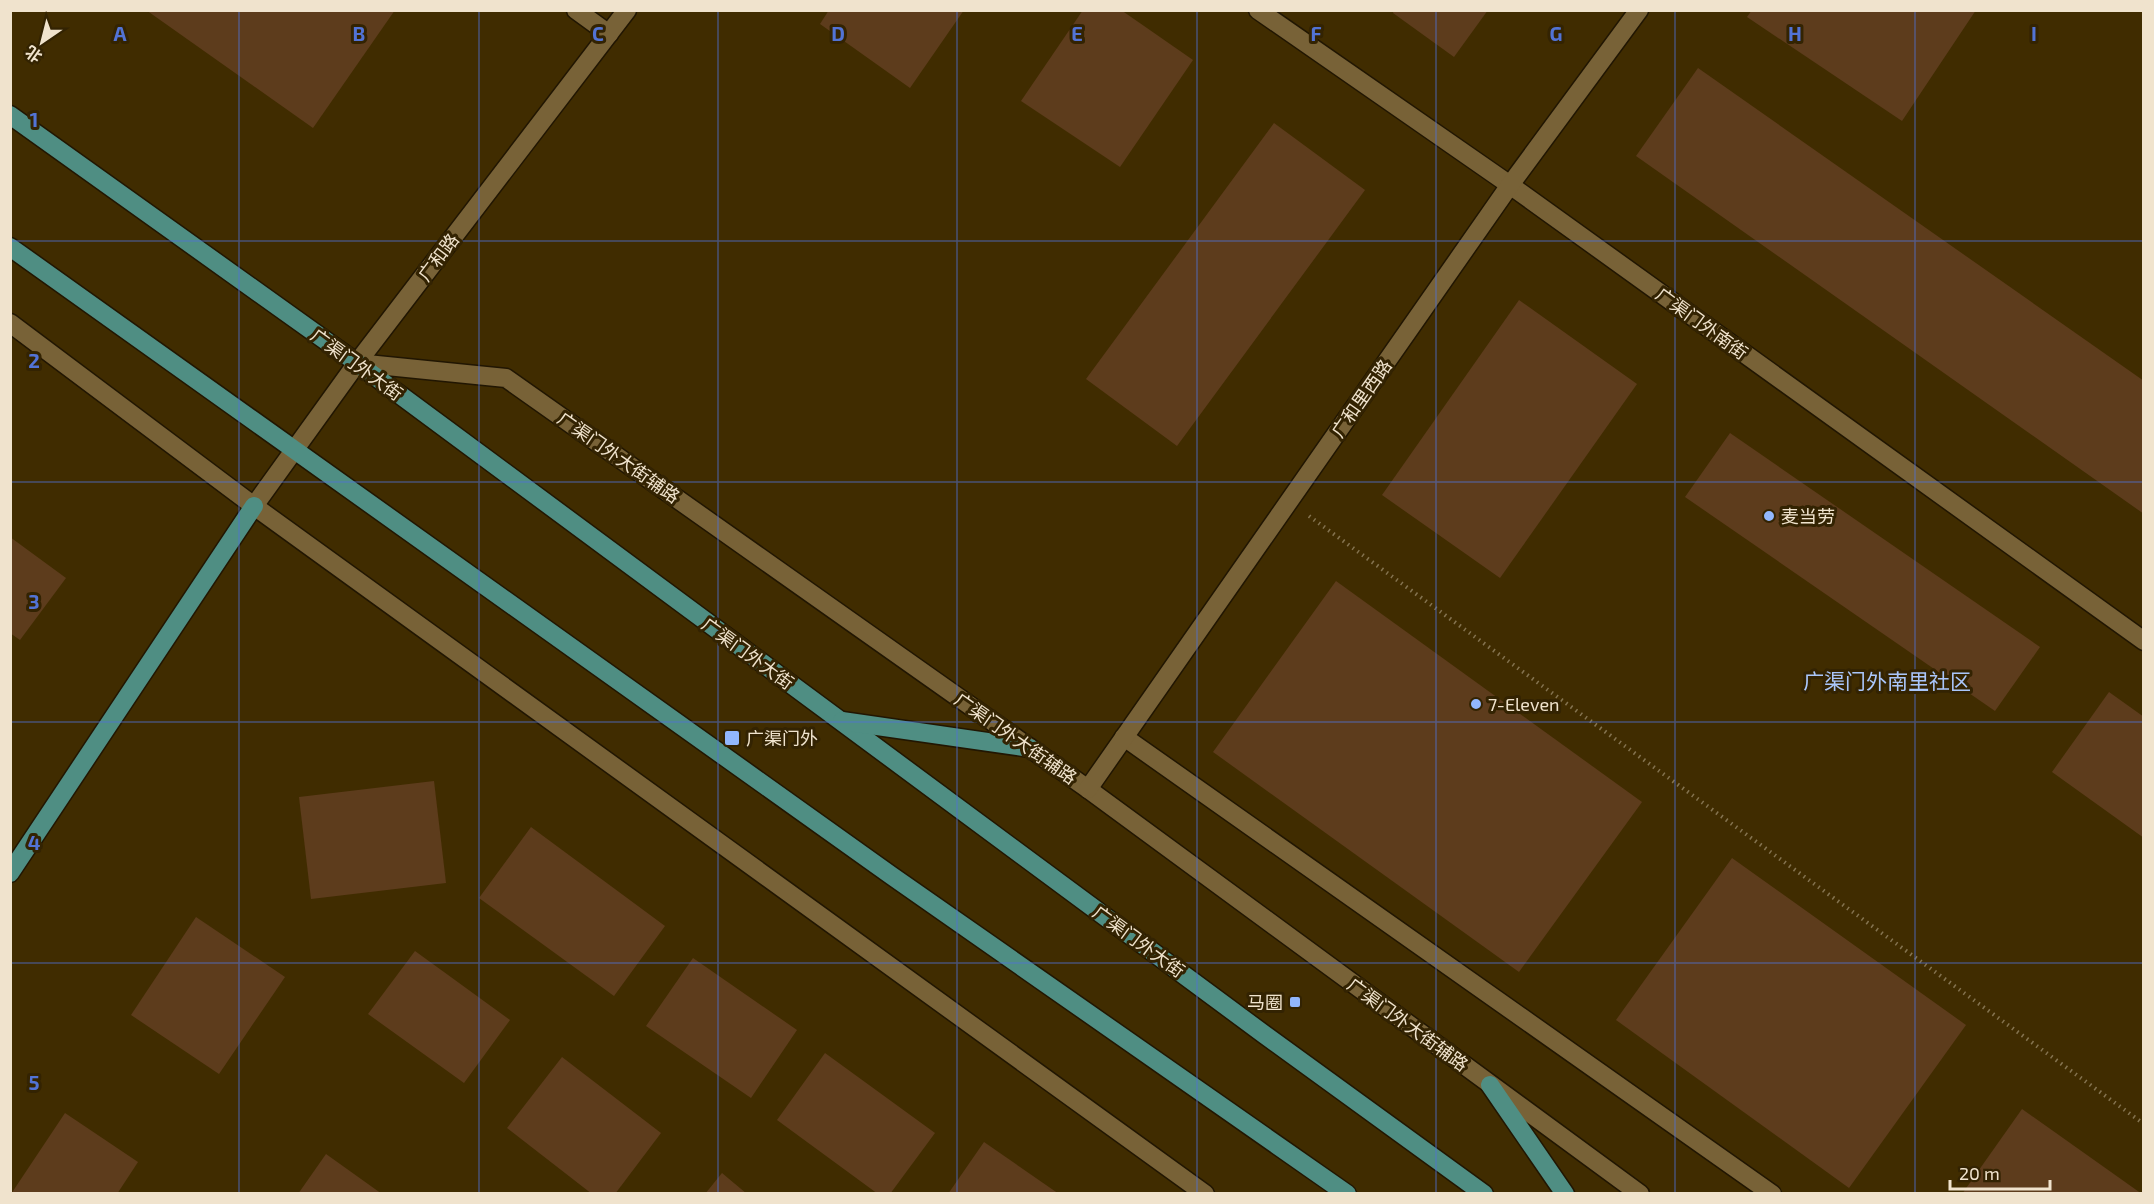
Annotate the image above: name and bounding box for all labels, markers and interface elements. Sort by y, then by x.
north arrow [12,12,72,72]
text: A [113,21,127,45]
text: B [353,21,365,45]
text: C [592,21,604,45]
text: D [831,21,845,45]
text: E [1071,21,1083,45]
text: F [1310,21,1322,45]
text: G [1550,21,1562,45]
text: H [1788,21,1802,45]
text: I [2031,21,2037,45]
text: 北 [21,42,45,67]
text: 1 [30,107,38,131]
street label: 广和路 [413,229,463,285]
street label: 广渠门外南街 [1652,282,1752,364]
street label: 广渠门外大街 [307,323,407,405]
text: 2 [28,348,40,372]
street label: 广和里西路 [1326,355,1396,441]
street label: 广渠门外大街辅路 [554,407,684,507]
place label: 麦当劳 [1781,505,1835,527]
marker: 麦当劳 [1762,509,1776,523]
text: 3 [28,589,40,613]
street label: 广渠门外大街 [698,612,798,694]
district label: 广渠门外南里社区 [1803,668,1971,693]
street label: 广渠门外大街辅路 [951,688,1081,788]
place label: 7-Eleven [1488,693,1560,715]
marker: 7-Eleven [1469,697,1483,711]
place label: 广渠门外 [746,727,818,749]
marker: 广渠门外 [723,729,741,747]
text: 4 [28,830,41,854]
street label: 广渠门外大街 [1089,900,1189,982]
street label: 广渠门外大街辅路 [1343,973,1473,1075]
place label: 马圈 [1247,991,1283,1013]
marker: 马圈 [1288,995,1302,1009]
text: 5 [28,1070,40,1094]
scale bar [1950,1153,2050,1191]
text: 20 m [1959,1162,2000,1184]

